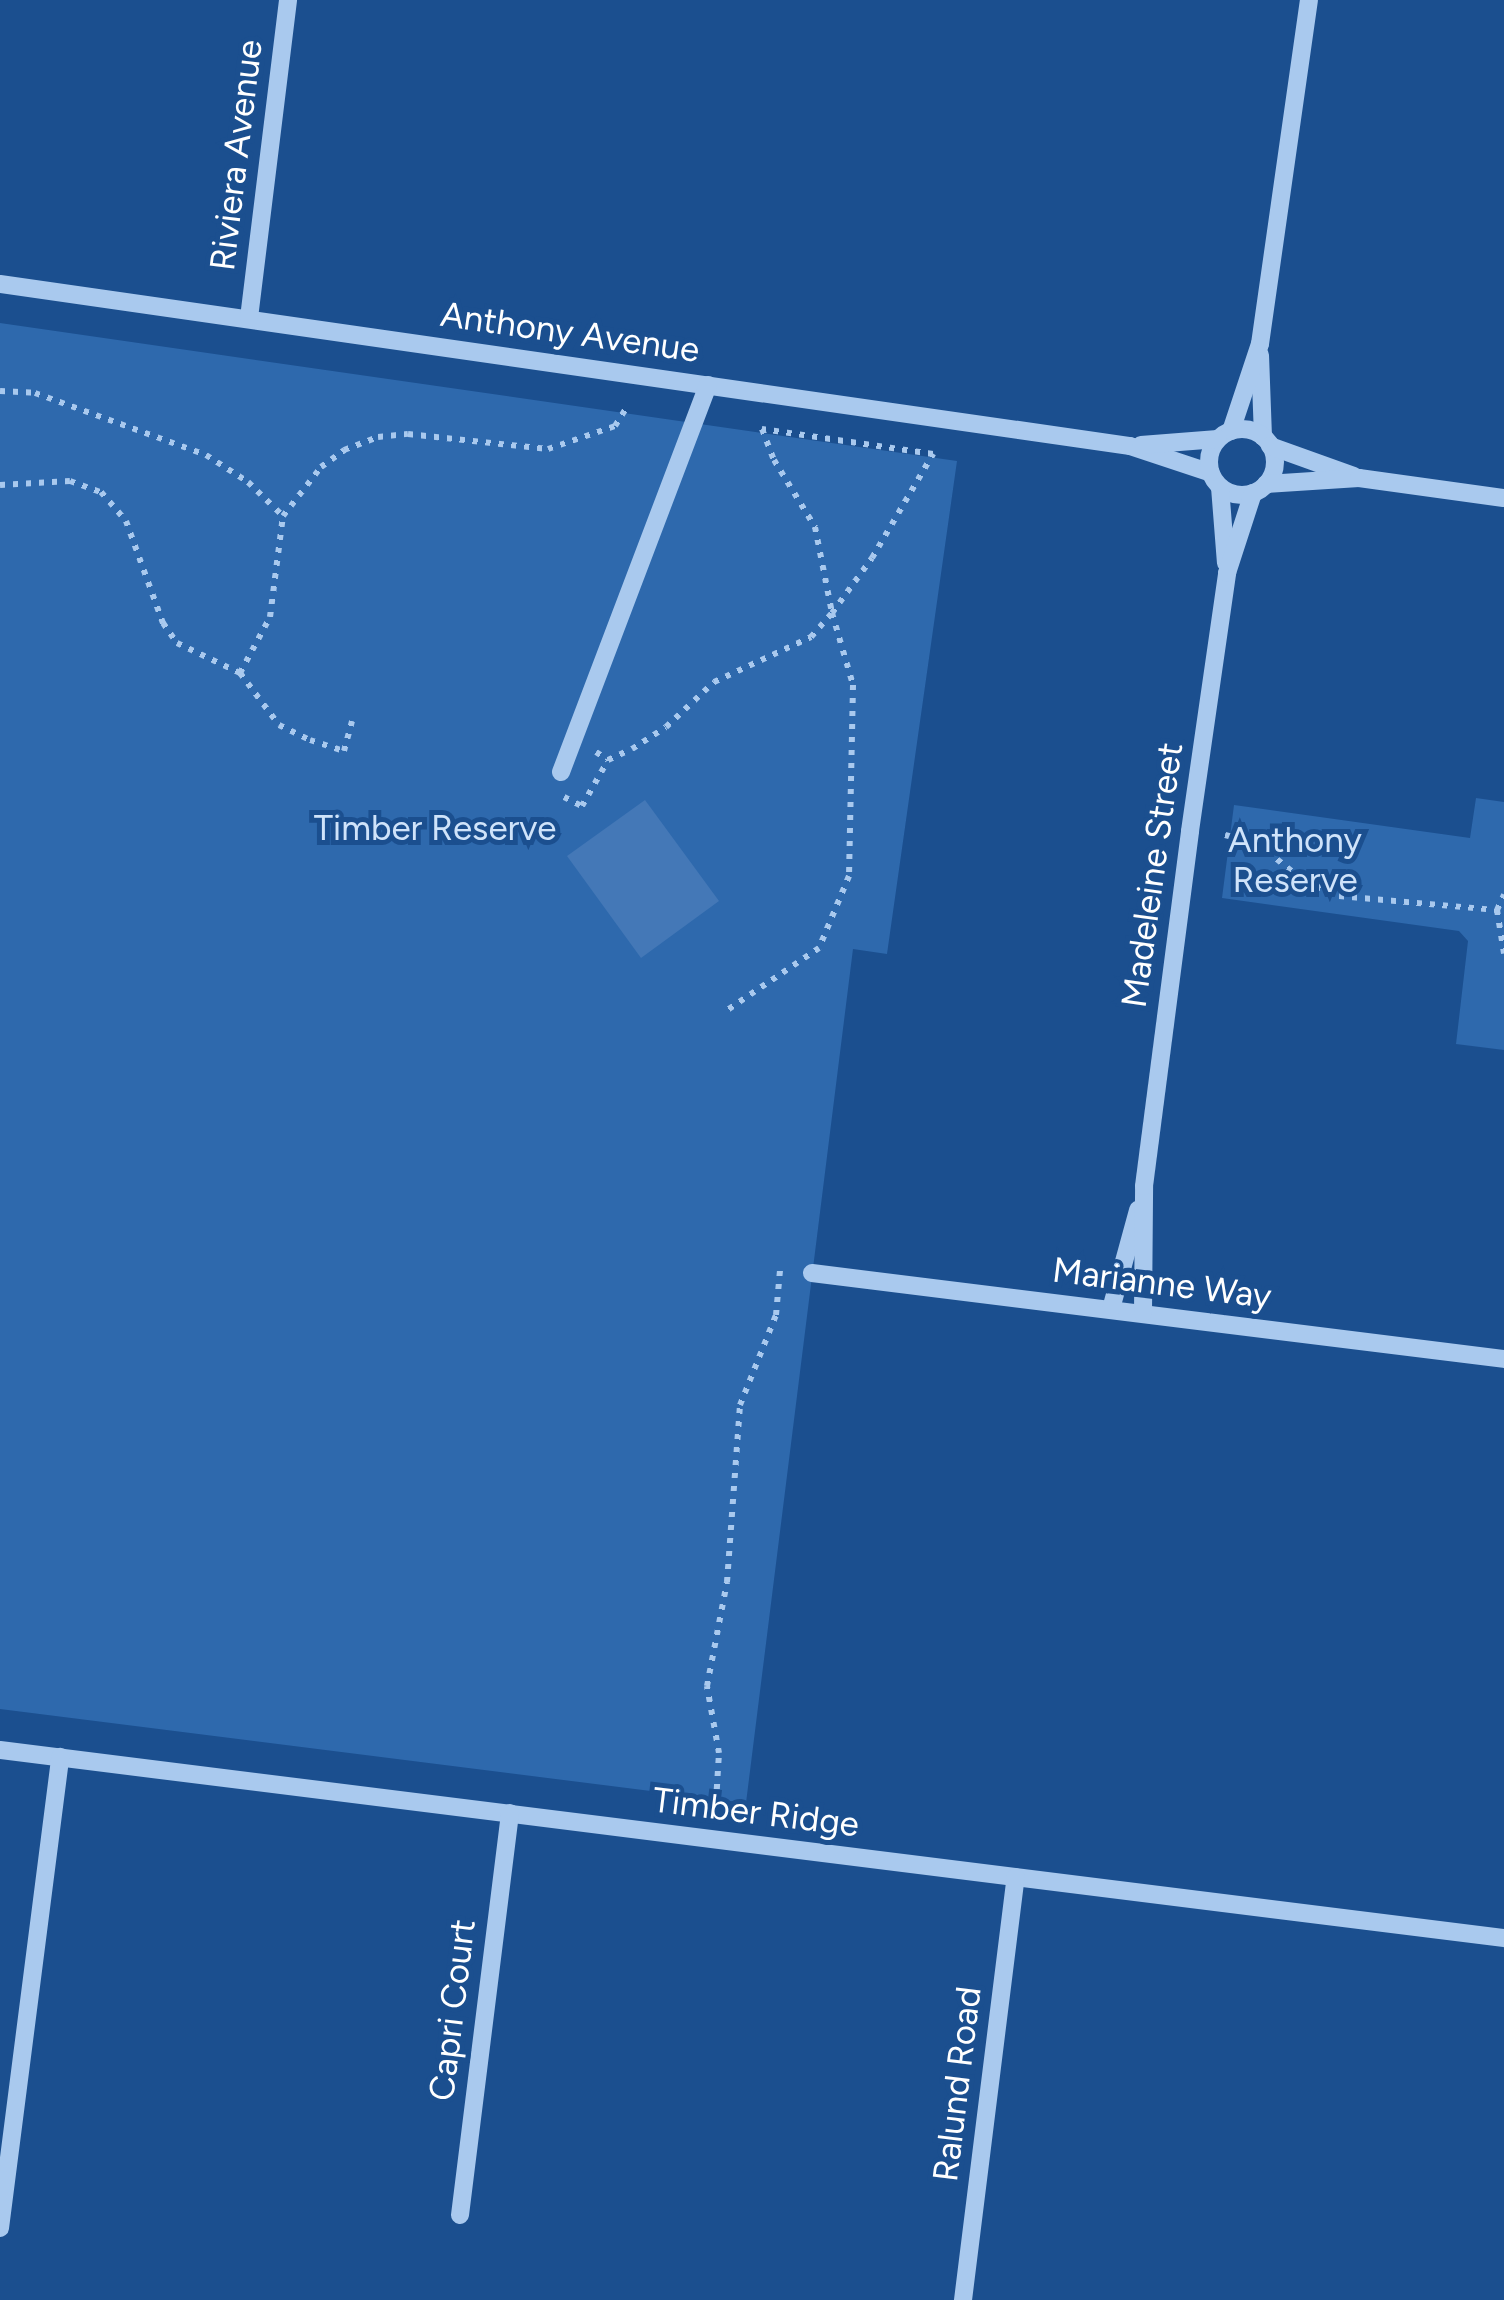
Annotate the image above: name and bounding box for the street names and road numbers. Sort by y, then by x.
street label: Riviera Avenue [201,37,271,273]
street label: Anthony Avenue [438,293,702,371]
street label: Madeleine Street [1113,740,1191,1010]
street label: Marianne Way [1050,1249,1274,1317]
street label: Timber Ridge [650,1779,862,1845]
street label: Capri Court [420,1917,484,2103]
street label: Ralund Road [924,1984,990,2184]

